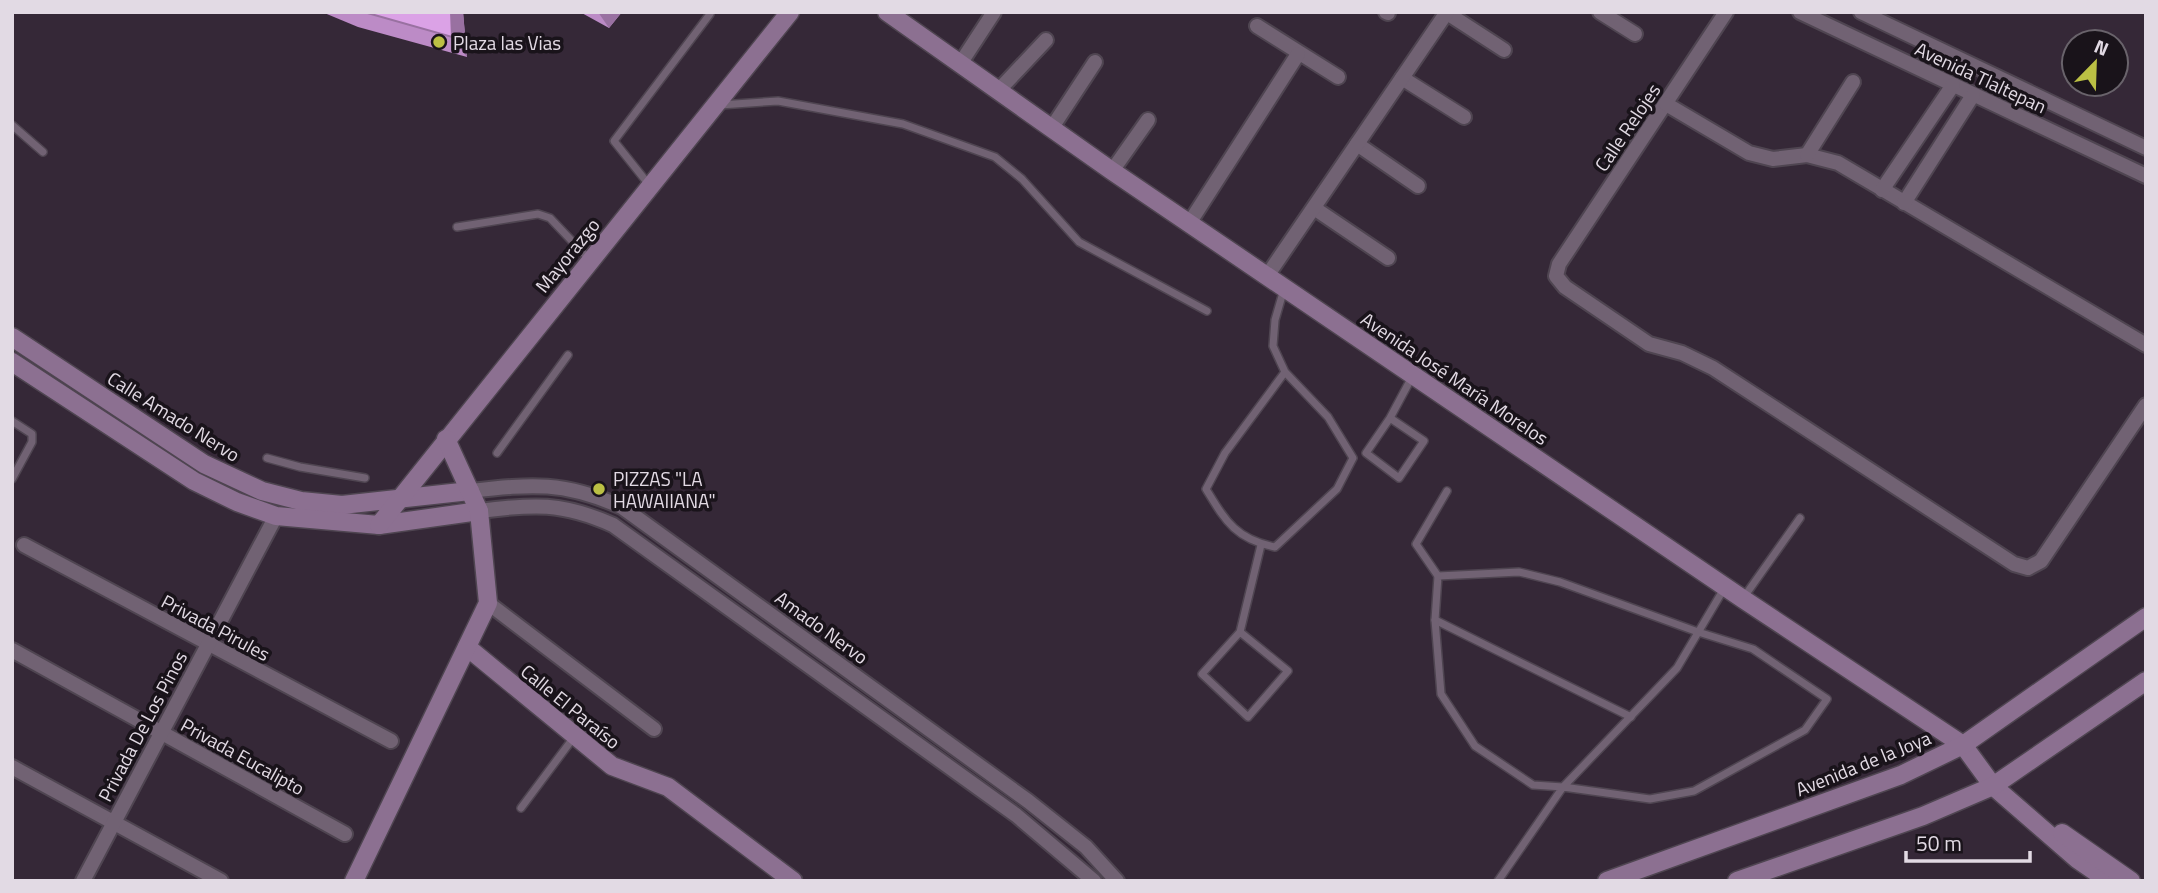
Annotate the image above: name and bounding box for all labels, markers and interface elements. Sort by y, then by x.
place label: Plaza las Vias [453,28,561,57]
north arrow [2060,28,2130,98]
text: N [2090,31,2114,63]
marker: Plaza las Vias [431,34,447,50]
street label: Avenida Tlaltepan [1911,34,2051,120]
street label: Calle Relojes [1587,77,1667,177]
street label: Mayorazgo [528,211,606,299]
street label: Avenida José María Morelos [1355,304,1555,452]
street label: Calle Amado Nervo [102,364,246,468]
place label: PIZZAS "LA HAWAIIANA" [613,464,716,515]
marker: PIZZAS "LA HAWAIIANA" [591,481,607,497]
street label: Amado Nervo [769,583,875,671]
street label: Privada Pirules [157,586,276,668]
street label: Privada De Los Pinos [90,645,194,806]
street label: Calle El Paraíso [515,657,627,755]
street label: Privada Eucalipto [176,710,310,802]
street label: Avenida de la Joya [1791,723,1935,803]
scale bar [1906,820,2030,864]
text: 50 m [1916,827,1962,859]

